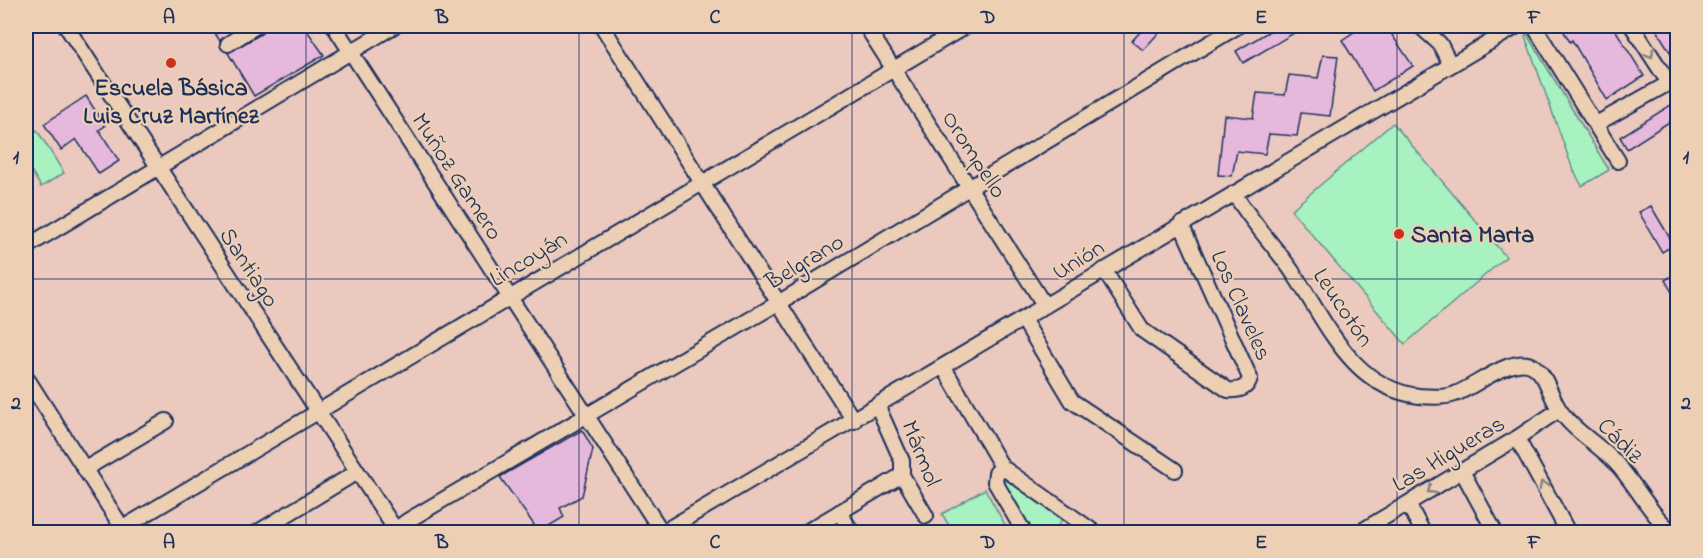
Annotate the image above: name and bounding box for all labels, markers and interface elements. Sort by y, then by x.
text: A [163,4,175,33]
text: B [434,4,449,33]
text: C [710,4,721,33]
text: D [980,4,995,33]
text: E [1255,4,1267,33]
text: F [1527,4,1541,33]
one-way arrow [1643,48,1655,58]
marker: Escuela Básica Luis Cruz Martínez [164,56,178,70]
place label: Escuela Básica Luis Cruz Martínez [83,72,260,135]
street label: Orompello [931,104,1014,206]
street label: Muñoz Gamero [401,107,510,248]
text: 1 [13,144,20,173]
text: 1 [1683,144,1690,173]
place label: Santa Marta [1411,219,1534,254]
street label: Santiago [209,222,287,315]
street label: Lincoyán [484,223,575,298]
street label: Belgrano [758,226,851,301]
marker: Santa Marta [1392,227,1406,241]
street label: Unión [1046,232,1112,290]
street label: Los Claveles [1200,245,1280,367]
street label: Leucotón [1303,262,1381,355]
text: 2 [10,390,21,419]
text: 2 [1680,390,1691,419]
street label: Las Higueras [1386,408,1512,503]
street label: Cádiz [1588,411,1651,474]
street label: Mármol [891,416,949,492]
one-way arrow [1539,481,1550,491]
one-way arrow [1427,482,1437,494]
text: A [163,529,175,558]
text: B [434,529,449,558]
text: C [710,529,721,558]
text: D [980,529,995,558]
text: E [1255,529,1267,558]
text: F [1527,529,1541,558]

